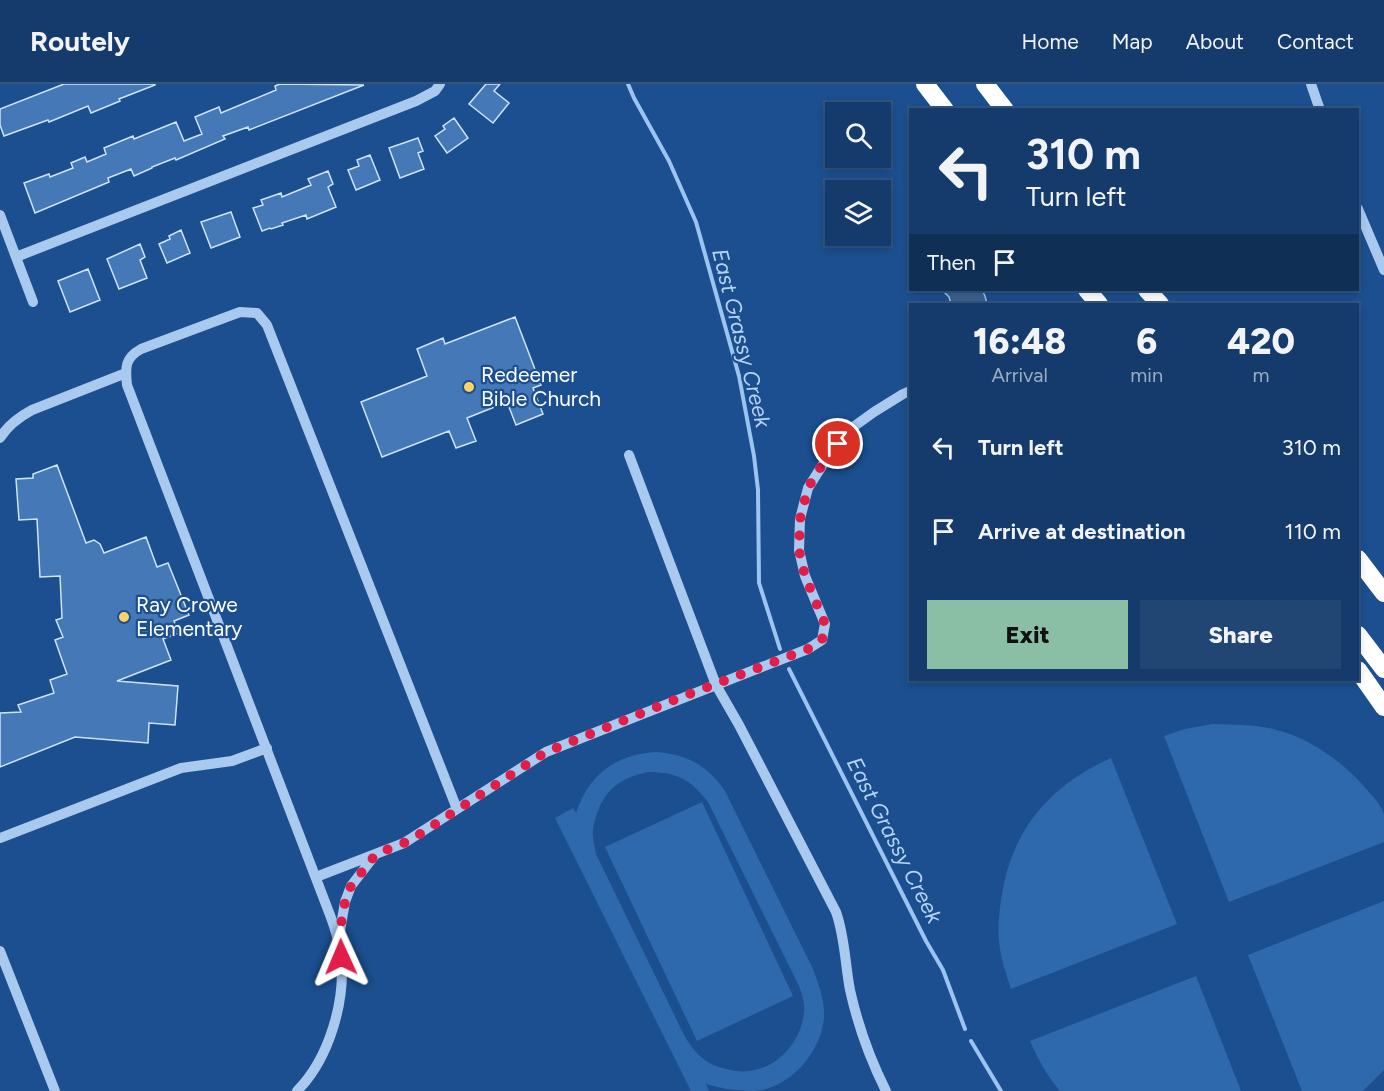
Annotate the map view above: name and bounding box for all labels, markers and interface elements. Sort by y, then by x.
text: Routely [30,24,130,58]
text: Home [1022,29,1079,54]
text: Map [1112,29,1153,54]
text: About [1186,29,1244,54]
text: Contact [1277,29,1354,54]
map controls [825,102,891,246]
button: search [825,102,891,168]
text: 310 m [1026,129,1141,180]
icon: left [927,132,1005,210]
button: layers [825,180,891,246]
text: Turn left [1026,180,1126,213]
water label: East Grassy Creek [706,246,777,432]
icon: arrive [988,246,1021,279]
text: Then [927,249,976,276]
text: 16:48 [973,320,1066,363]
text: 6 [1136,320,1157,363]
text: 420 [1227,320,1295,363]
place label: Redeemer Bible Church [481,362,601,411]
text: Arrival [991,363,1048,387]
text: min [1130,363,1163,387]
text: m [1253,363,1270,387]
marker: Redeemer Bible Church [462,380,476,394]
pin [812,418,863,469]
icon: arrive [821,427,854,460]
icon: left [927,431,960,464]
text: Turn left [978,434,1064,461]
text: 310 m [1282,434,1341,461]
icon: arrive [927,515,960,548]
text: Arrive at destination [978,518,1186,545]
text: 110 m [1285,518,1341,545]
place label: Ray Crowe Elementary [136,592,242,641]
button: Exit [927,600,1128,669]
button: Share [1140,600,1341,669]
marker: Ray Crowe Elementary [117,610,131,624]
water label: East Grassy Creek [841,753,949,929]
position arrow [309,925,373,989]

